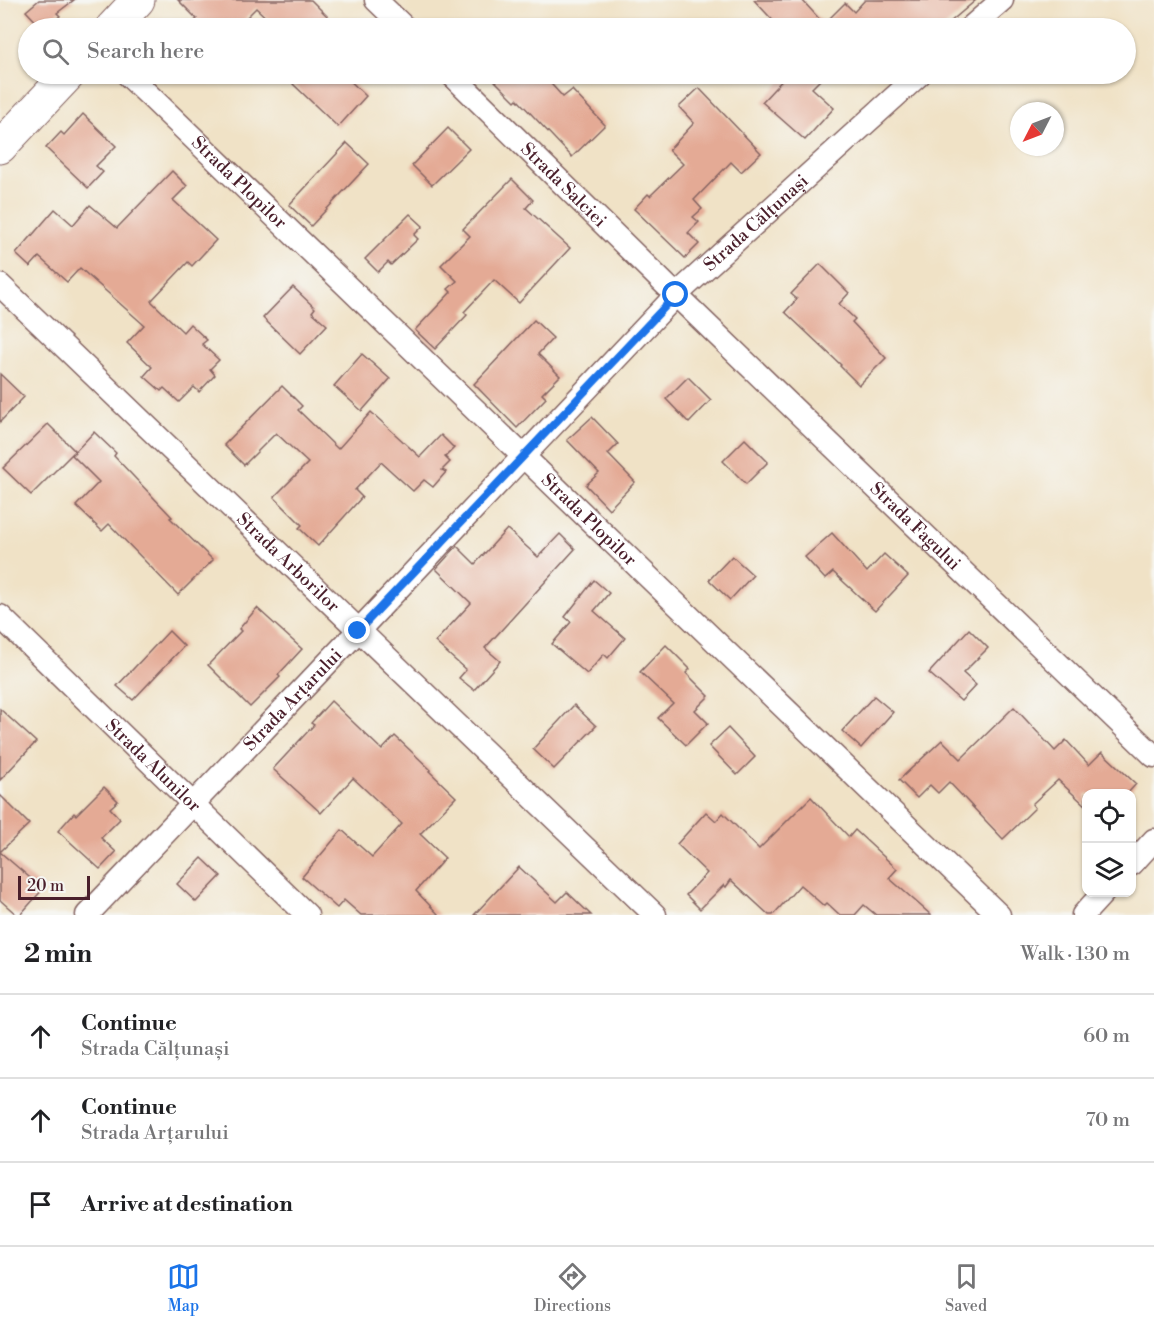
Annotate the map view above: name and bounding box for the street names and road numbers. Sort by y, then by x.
street label: Strada Plopilor [187,131,292,234]
street label: Strada Salciei [516,137,612,232]
street label: Strada Călțunași [699,169,813,276]
street label: Strada Plopilor [537,468,642,571]
street label: Strada Fagului [865,477,966,575]
street label: Strada Arborilor [232,507,345,617]
street label: Strada Arțarului [238,643,347,756]
street label: Strada Alunilor [101,714,206,817]

